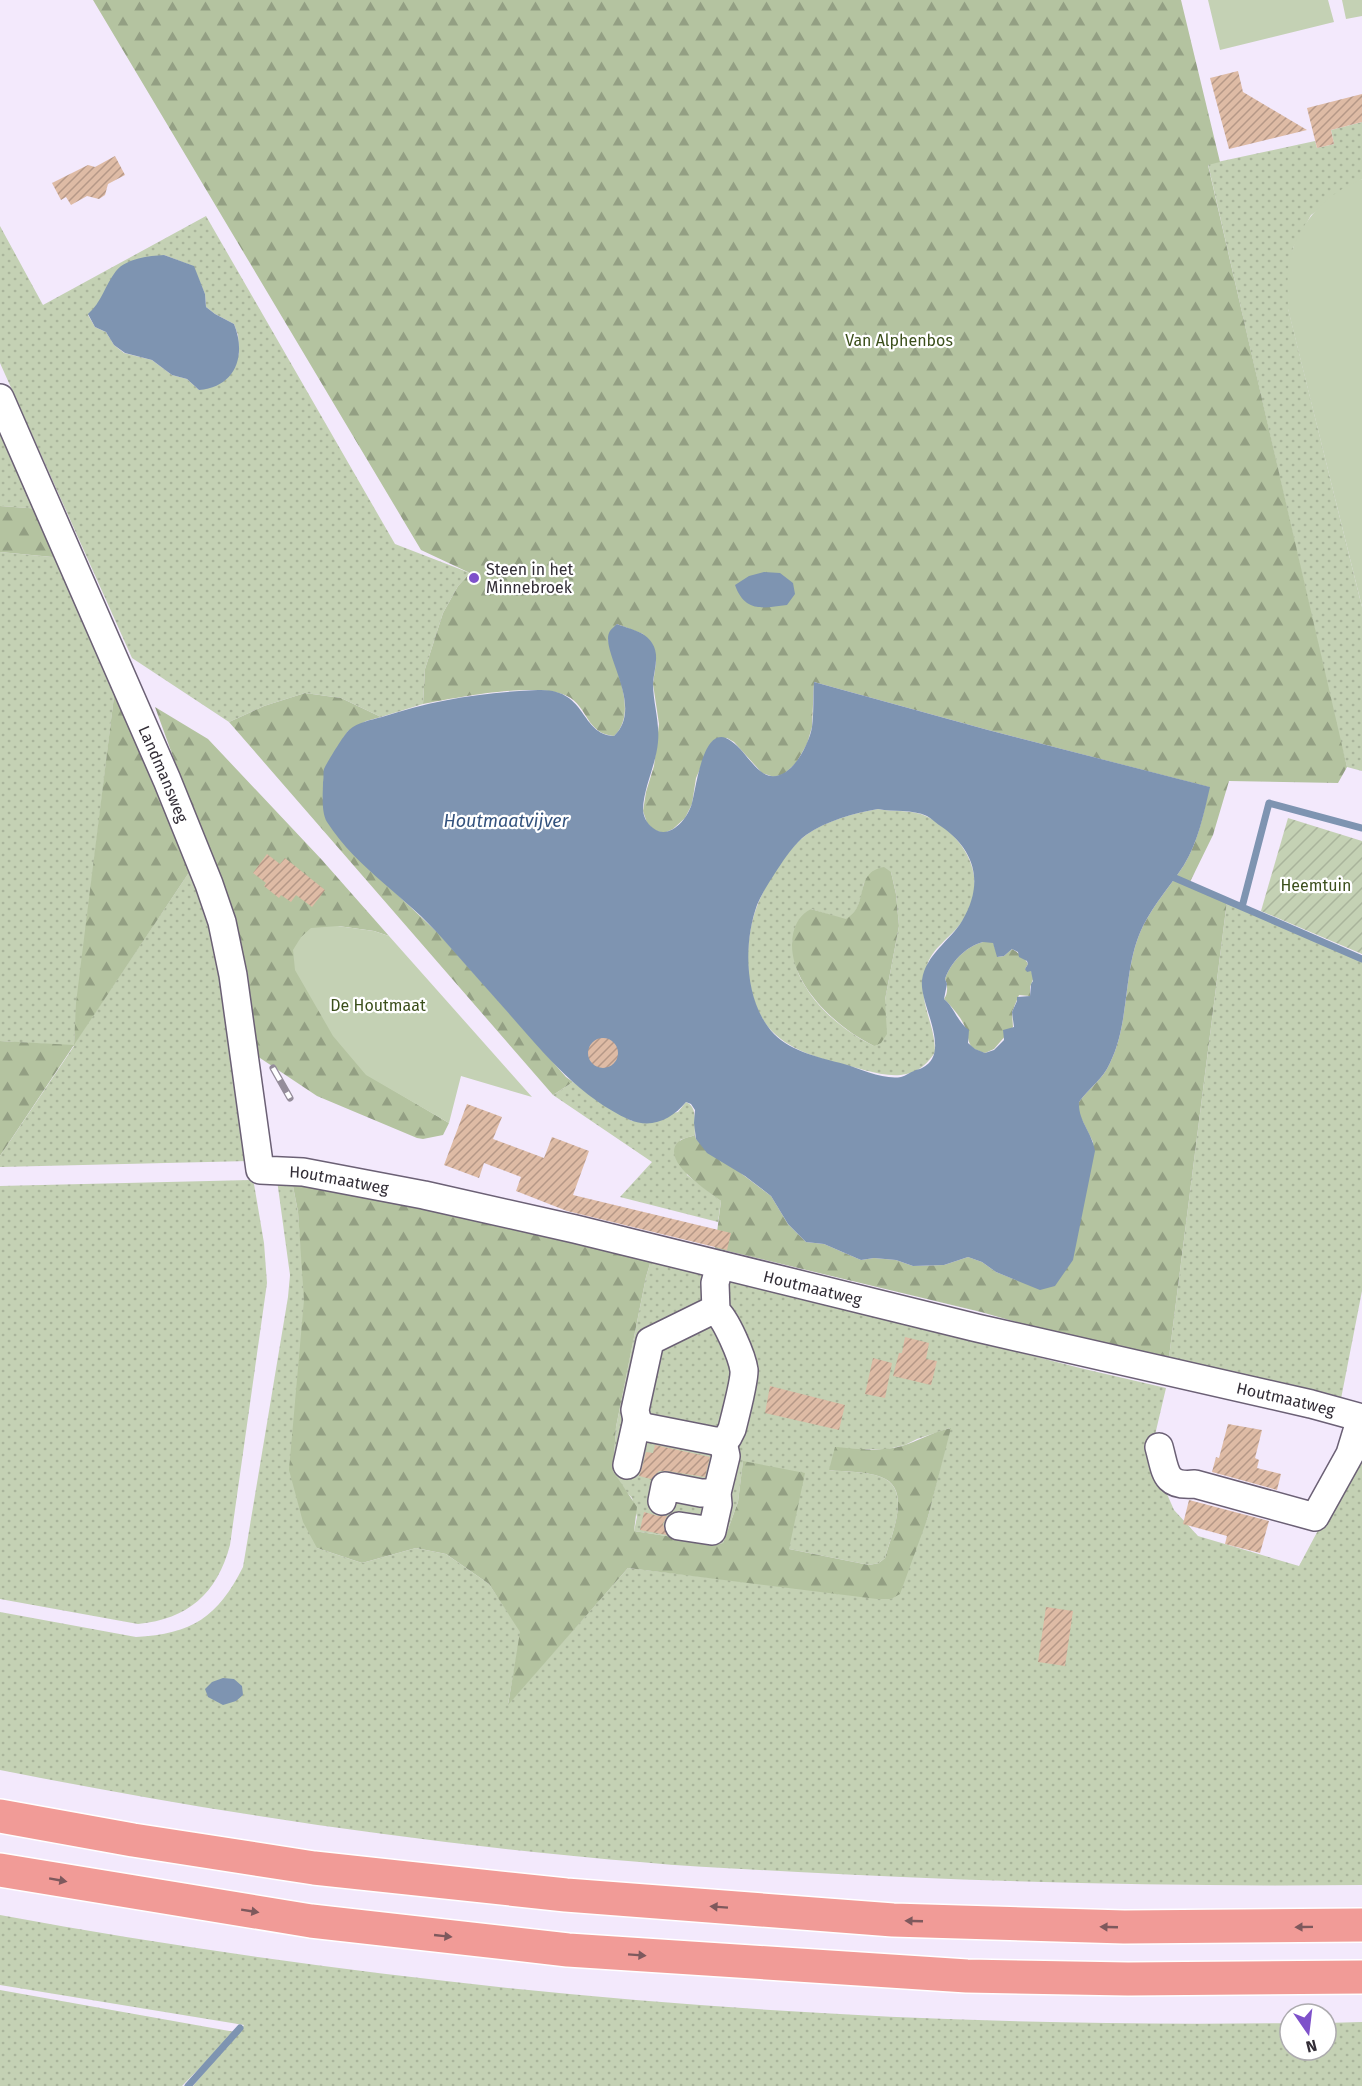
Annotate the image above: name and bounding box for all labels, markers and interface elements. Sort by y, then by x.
park label: Van Alphenbos [845,331,953,350]
place label: Steen in het Minnebroek [486,560,574,597]
marker: Steen in het Minnebroek [467,571,481,585]
street label: Landmansweg [135,723,193,826]
water label: Houtmaatvijver [444,810,570,832]
park label: Heemtuin [1280,876,1352,895]
park label: De Houtmaat [330,996,426,1015]
street label: Houtmaatweg [289,1162,391,1198]
street label: Houtmaatweg [762,1266,865,1309]
street label: Houtmaatweg [1235,1378,1338,1420]
one-way arrow [48,1876,67,1885]
one-way arrow [710,1902,729,1912]
one-way arrow [241,1907,260,1916]
one-way arrow [904,1916,923,1926]
one-way arrow [1099,1922,1118,1932]
one-way arrow [1294,1922,1313,1932]
one-way arrow [434,1931,453,1941]
one-way arrow [628,1950,647,1959]
north arrow [1278,2002,1338,2062]
text: N [1304,2036,1319,2057]

